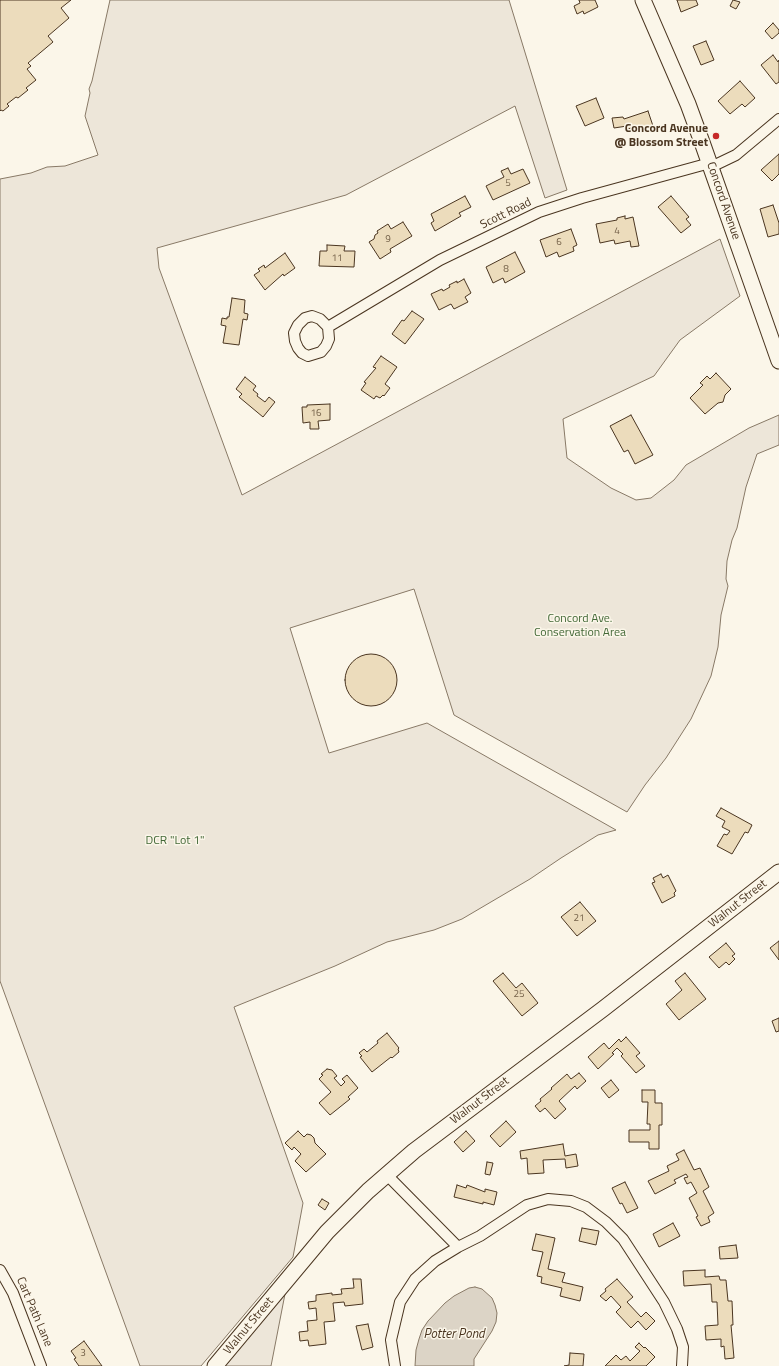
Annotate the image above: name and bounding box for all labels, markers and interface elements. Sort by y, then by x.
place label: Concord Avenue @ Blossom Street [614,122,708,150]
marker: Concord Avenue @ Blossom Street [711,131,721,141]
street label: Concord Avenue [703,160,743,242]
house number: 5 [505,178,511,190]
street label: Scott Road [478,195,534,233]
house number: 4 [614,226,620,238]
house number: 9 [385,234,391,246]
house number: 6 [556,237,562,249]
house number: 11 [331,253,343,265]
house number: 8 [503,264,509,276]
house number: 16 [310,408,322,420]
park label: Concord Ave. Conservation Area [534,612,626,640]
park label: DCR "Lot 1" [146,834,204,848]
street label: Walnut Street [706,877,770,931]
house number: 21 [573,913,585,925]
house number: 25 [513,989,525,1001]
street label: Walnut Street [448,1074,512,1128]
street label: Cart Path Lane [13,1275,55,1349]
street label: Walnut Street [221,1295,277,1357]
water label: Potter Pond [423,1327,485,1343]
house number: 3 [80,1348,86,1360]

